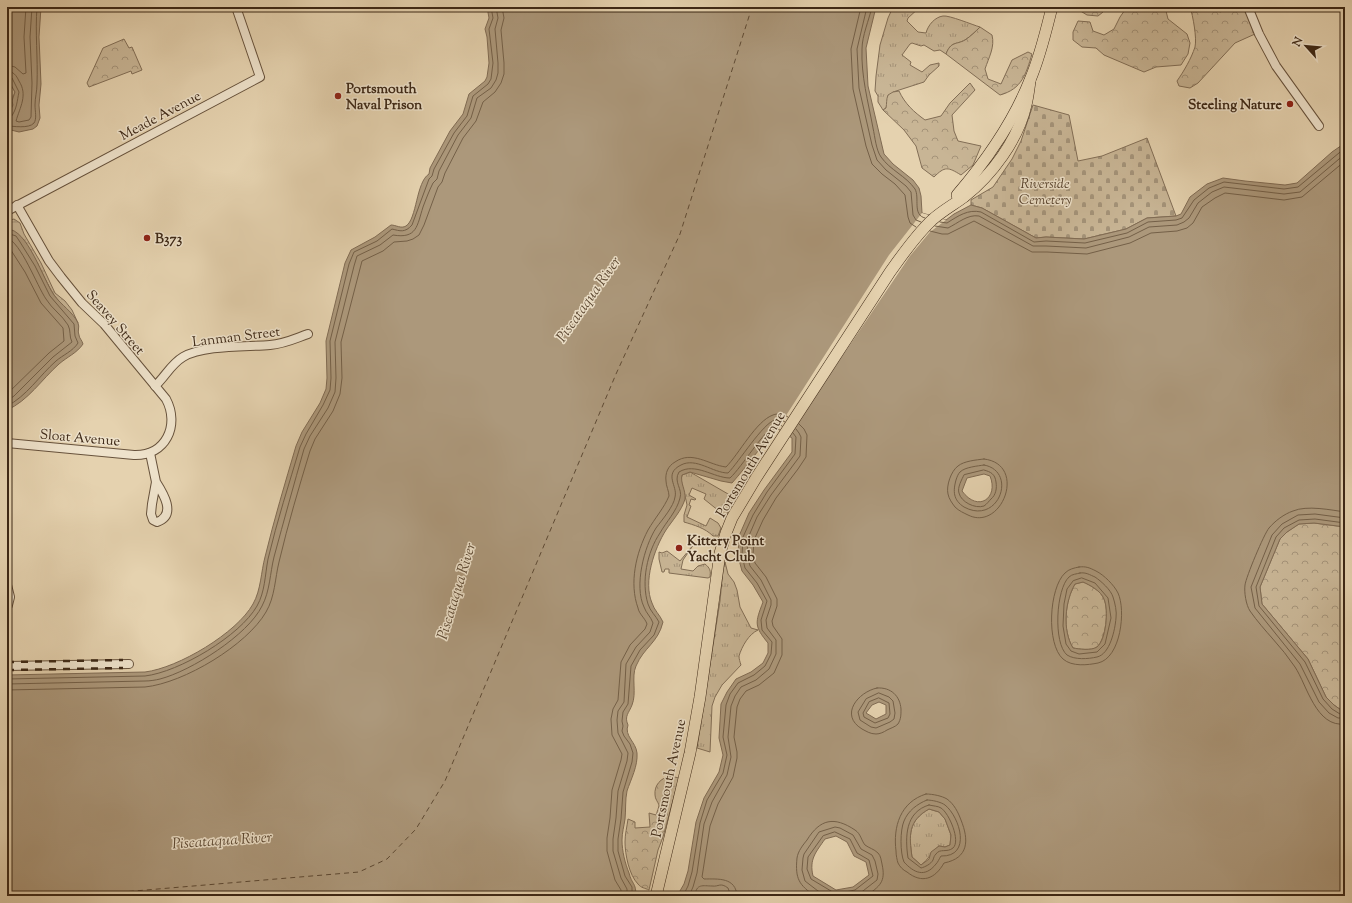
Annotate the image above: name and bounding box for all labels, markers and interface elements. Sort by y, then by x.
north arrow [1286,26,1326,66]
text: N [1288,34,1307,50]
place label: Portsmouth Naval Prison [346,80,423,116]
street label: Meade Avenue [117,87,205,147]
marker: Portsmouth Naval Prison [333,91,343,101]
place label: Steeling Nature [1188,96,1282,116]
marker: Steeling Nature [1285,99,1295,109]
park label: Riverside Cemetery [1019,175,1072,211]
place label: B373 [155,230,182,250]
marker: B373 [142,233,152,243]
water label: Piscataqua River [552,252,627,347]
street label: Seavey Street [81,286,149,360]
street label: Lanman Street [191,323,282,353]
street label: Portsmouth Avenue [712,408,791,522]
street label: Sloat Avenue [39,426,121,452]
place label: Kittery Point Yacht Club [687,532,764,568]
water label: Piscataqua River [433,540,482,642]
marker: Kittery Point Yacht Club [674,543,684,553]
street label: Portsmouth Avenue [648,717,692,839]
water label: Piscataqua River [171,827,273,855]

